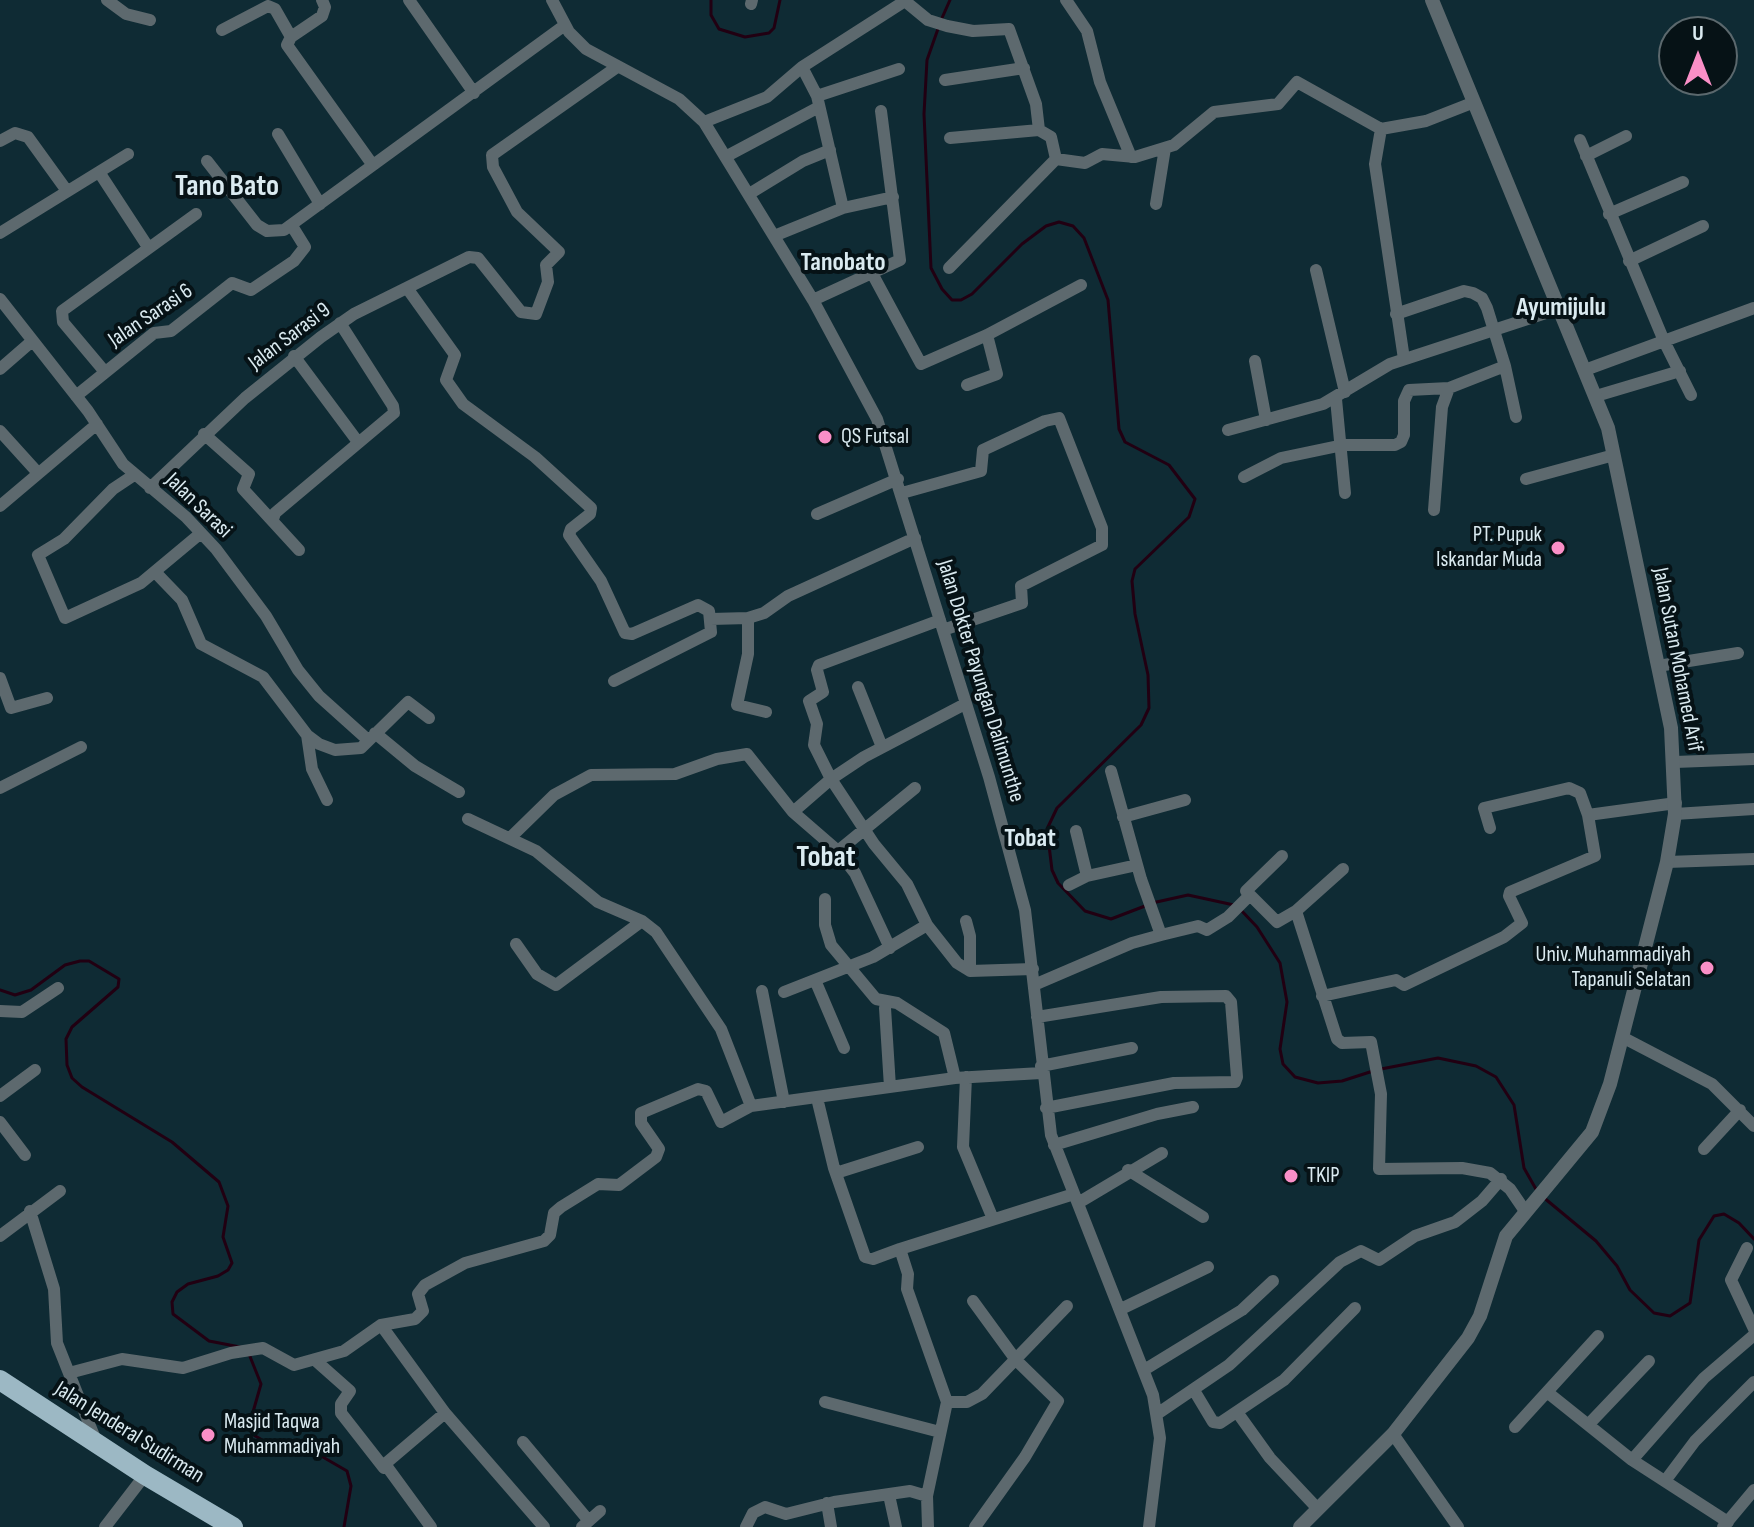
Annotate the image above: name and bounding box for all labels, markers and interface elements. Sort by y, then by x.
north arrow [1658,16,1738,96]
text: U [1692,20,1704,47]
district label: Tano Bato [175,169,279,205]
district label: Tanobato [801,247,885,279]
street label: Jalan Sarasi 6 [104,278,198,354]
district label: Ayumijulu [1516,292,1606,324]
street label: Jalan Sarasi 9 [244,298,336,376]
place label: QS Futsal [841,424,909,450]
marker: QS Futsal [816,428,834,446]
street label: Jalan Sarasi [159,468,237,544]
place label: PT. Pupuk Iskandar Muda [1436,522,1542,574]
marker: PT. Pupuk Iskandar Muda [1549,539,1567,557]
street label: Jalan Dokter Payungan Dalimunthe [931,557,1029,805]
street label: Jalan Sutan Mohamed Arif [1646,566,1708,754]
district label: Tobat [1004,823,1056,855]
district label: Tobat [796,840,856,876]
place label: Univ. Muhammadiyah Tapanuli Selatan [1536,942,1691,994]
marker: Univ. Muhammadiyah Tapanuli Selatan [1698,959,1716,977]
place label: TKIP [1307,1163,1340,1189]
marker: TKIP [1282,1167,1300,1185]
street label: Jalan Jenderal Sudirman [49,1376,209,1490]
place label: Masjid Taqwa Muhammadiyah [224,1409,340,1460]
marker: Masjid Taqwa Muhammadiyah [199,1426,217,1444]

